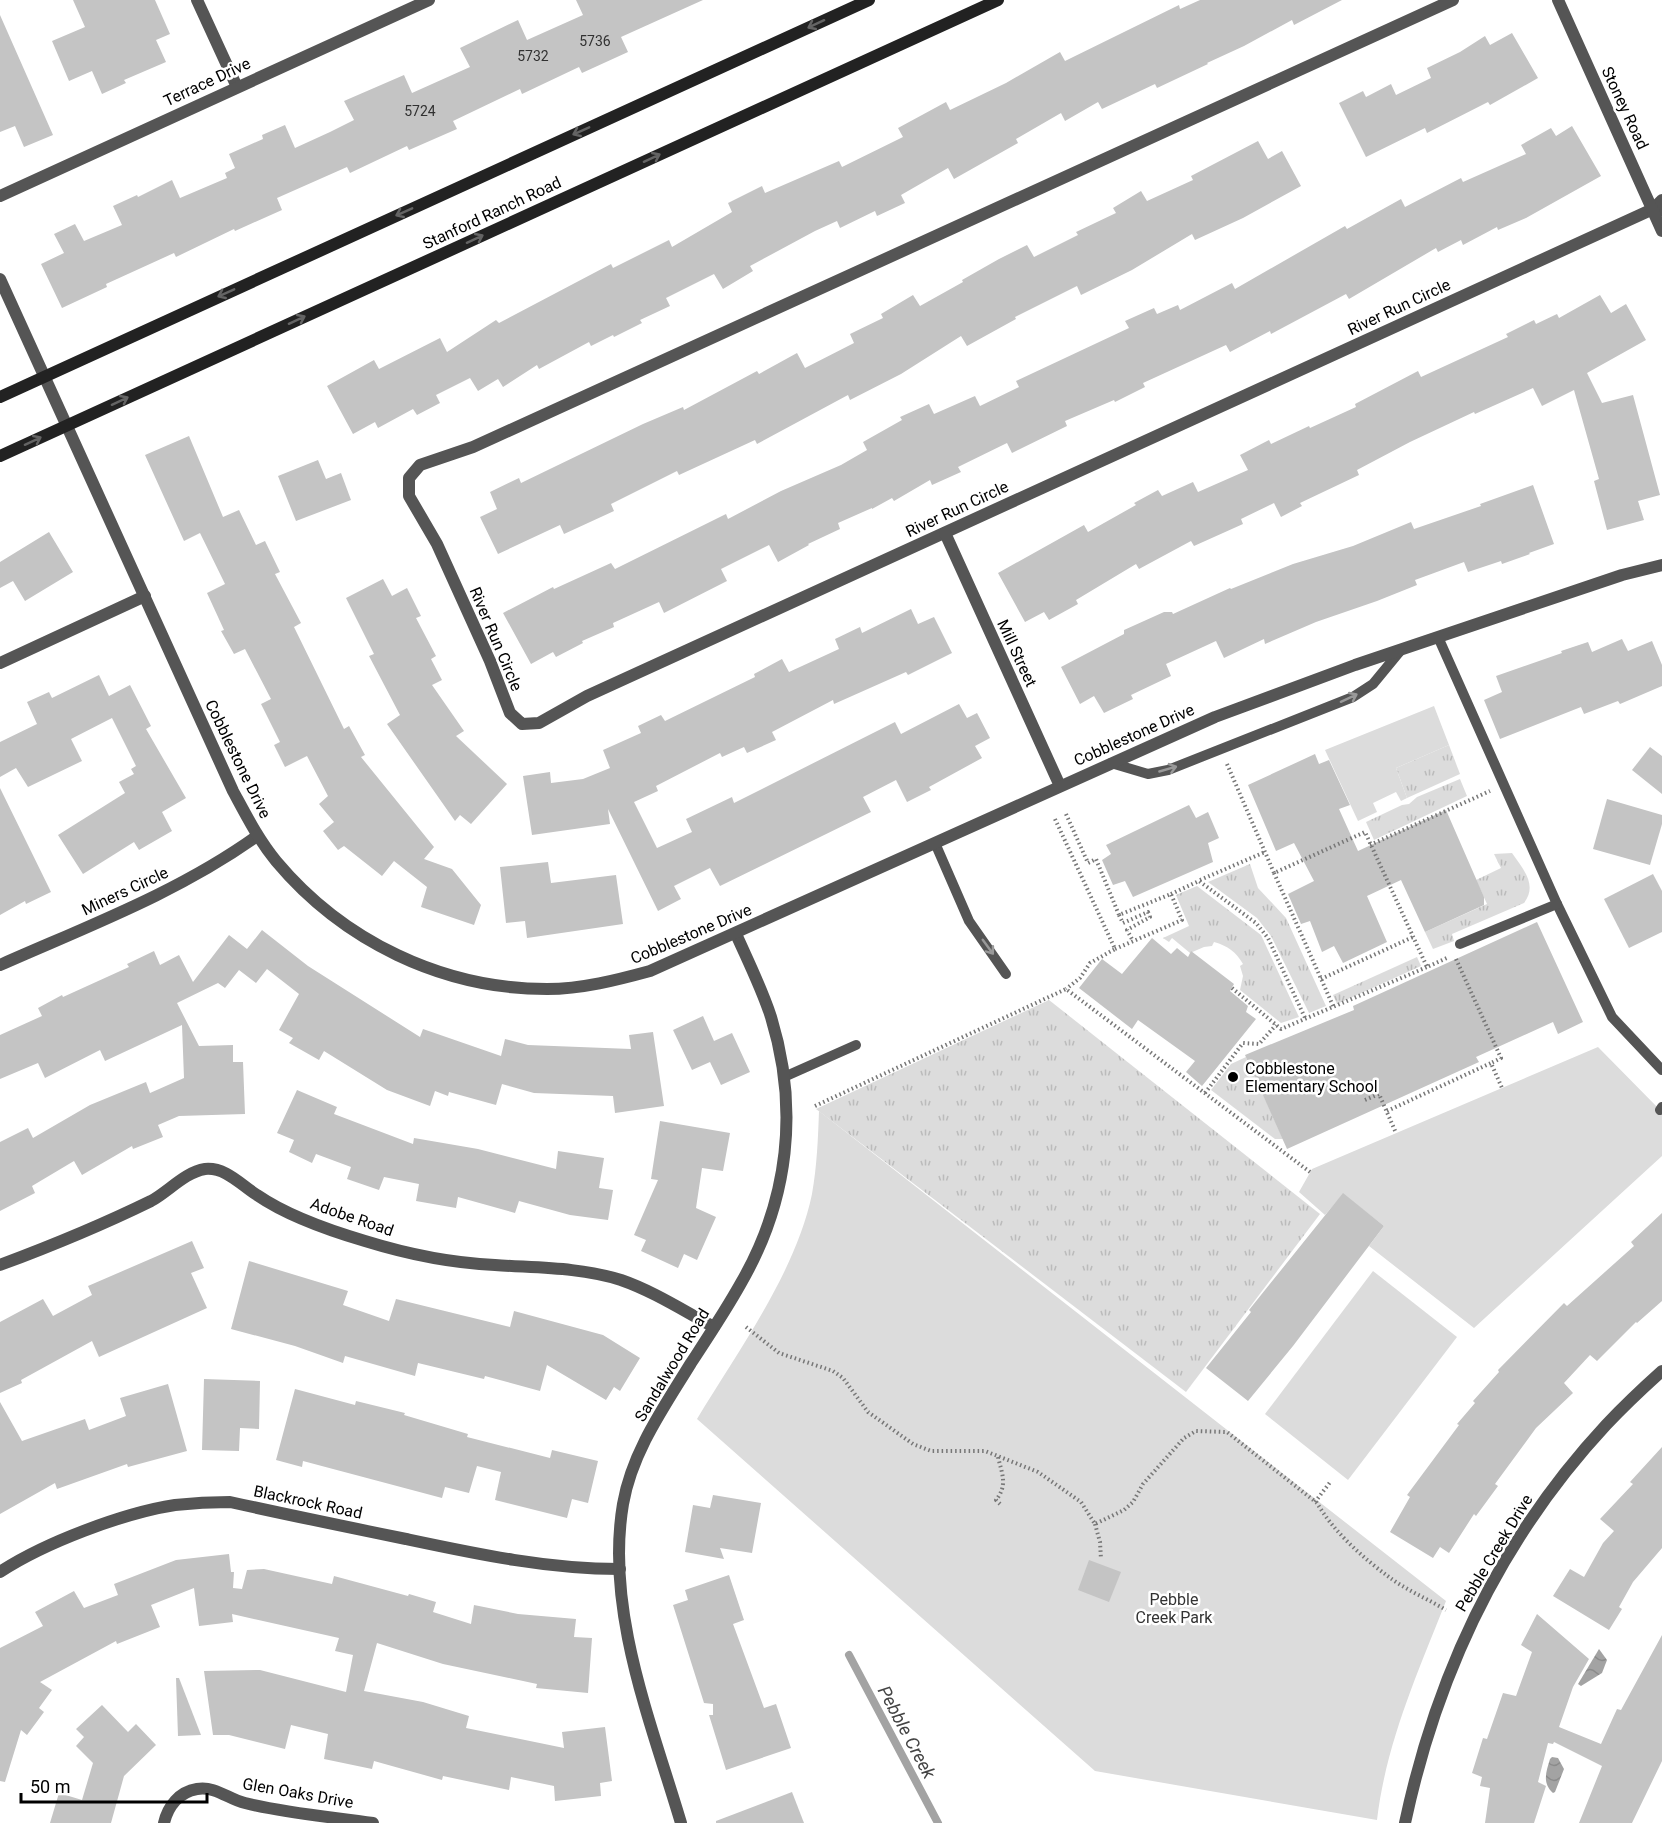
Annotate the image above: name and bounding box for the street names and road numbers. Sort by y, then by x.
street label: Terrace Drive [161,54,253,110]
street label: Stoney Road [1598,64,1652,152]
street label: Stanford Ranch Road [420,173,564,253]
street label: River Run Circle [1345,275,1453,339]
street label: River Run Circle [903,477,1011,541]
street label: River Run Circle [466,584,526,694]
street label: Mill Street [993,616,1041,690]
street label: Cobblestone Drive [201,697,275,821]
street label: Cobblestone Drive [1071,700,1197,770]
street label: Miners Circle [79,863,171,919]
street label: Cobblestone Drive [628,900,754,968]
street label: Adobe Road [308,1194,396,1240]
street label: Sandalwood Road [631,1305,713,1425]
street label: Blackrock Road [252,1481,364,1523]
street label: Pebble Creek Drive [1451,1491,1537,1615]
street label: Glen Oaks Drive [241,1774,355,1812]

